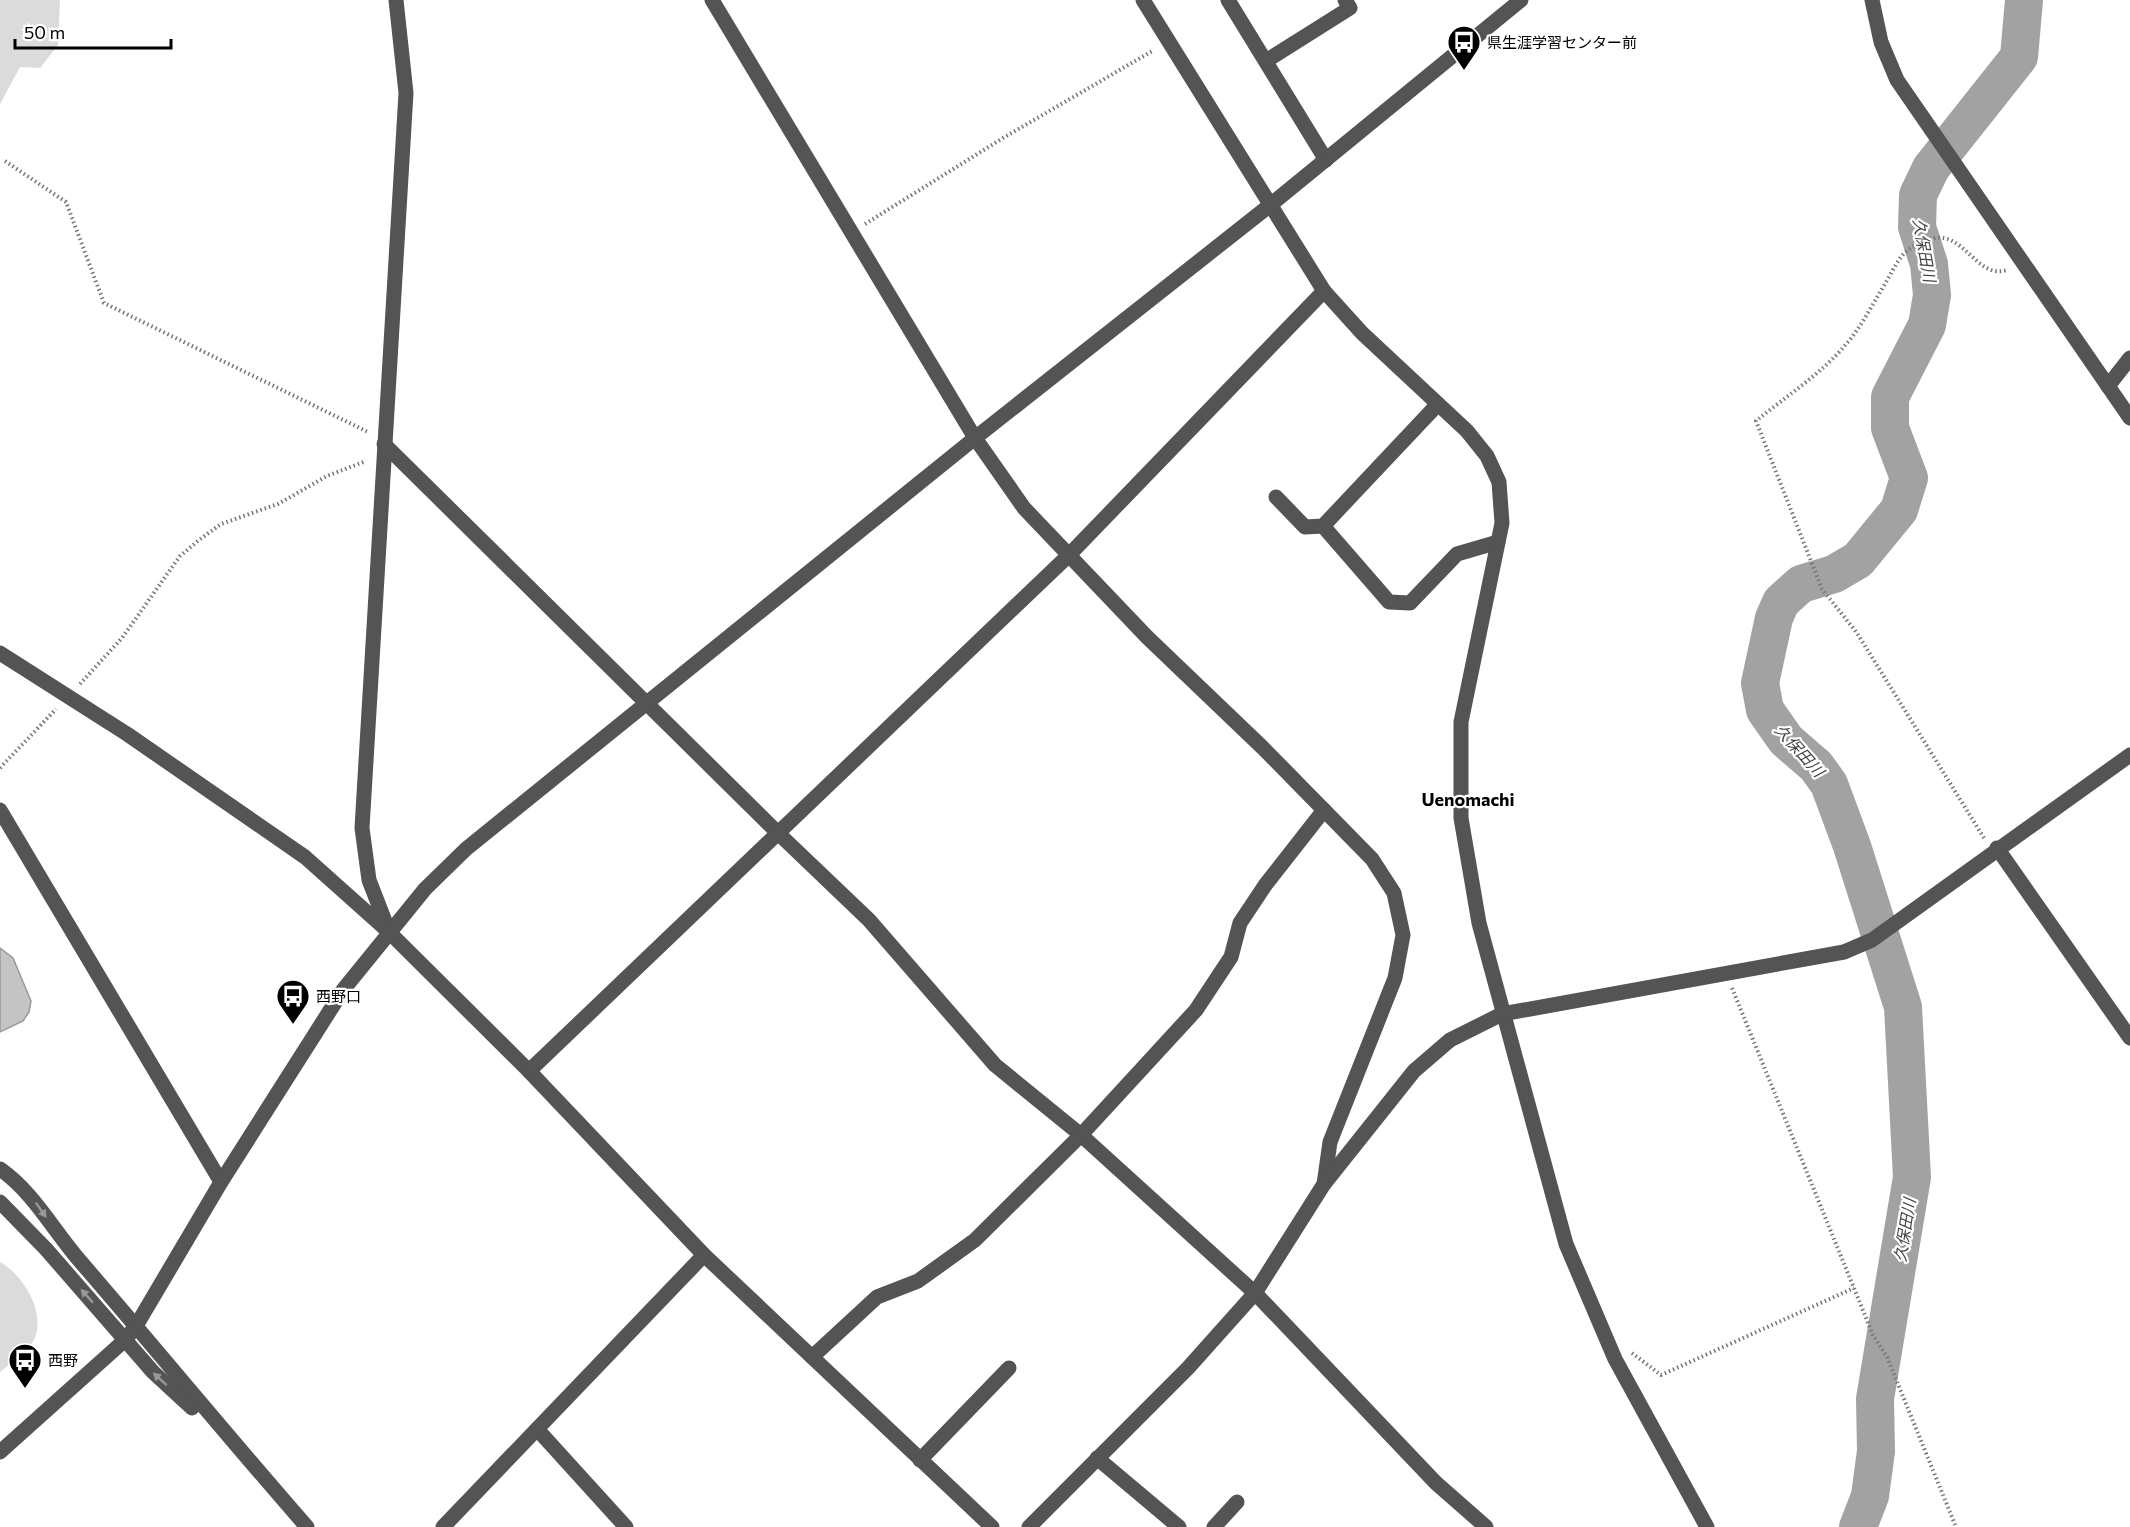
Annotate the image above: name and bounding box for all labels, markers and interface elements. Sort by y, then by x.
scale bar [15,12,171,50]
text: 50 m [24,21,65,43]
bus stop icon: 県生涯学習センター前 [1446,24,1482,71]
place label: 県生涯学習センター前 [1487,33,1637,51]
water label: 久保田川 [1910,217,1940,285]
water label: 久保田川 [1772,720,1830,782]
district label: Uenomachi [1421,788,1515,810]
bus stop icon: 西野口 [275,978,311,1025]
place label: 西野口 [316,987,361,1005]
water label: 久保田川 [1890,1195,1919,1263]
one-way arrow [35,1202,46,1218]
one-way arrow [81,1289,94,1304]
bus stop icon: 西野 [7,1342,43,1389]
place label: 西野 [48,1351,78,1369]
one-way arrow [153,1373,168,1386]

